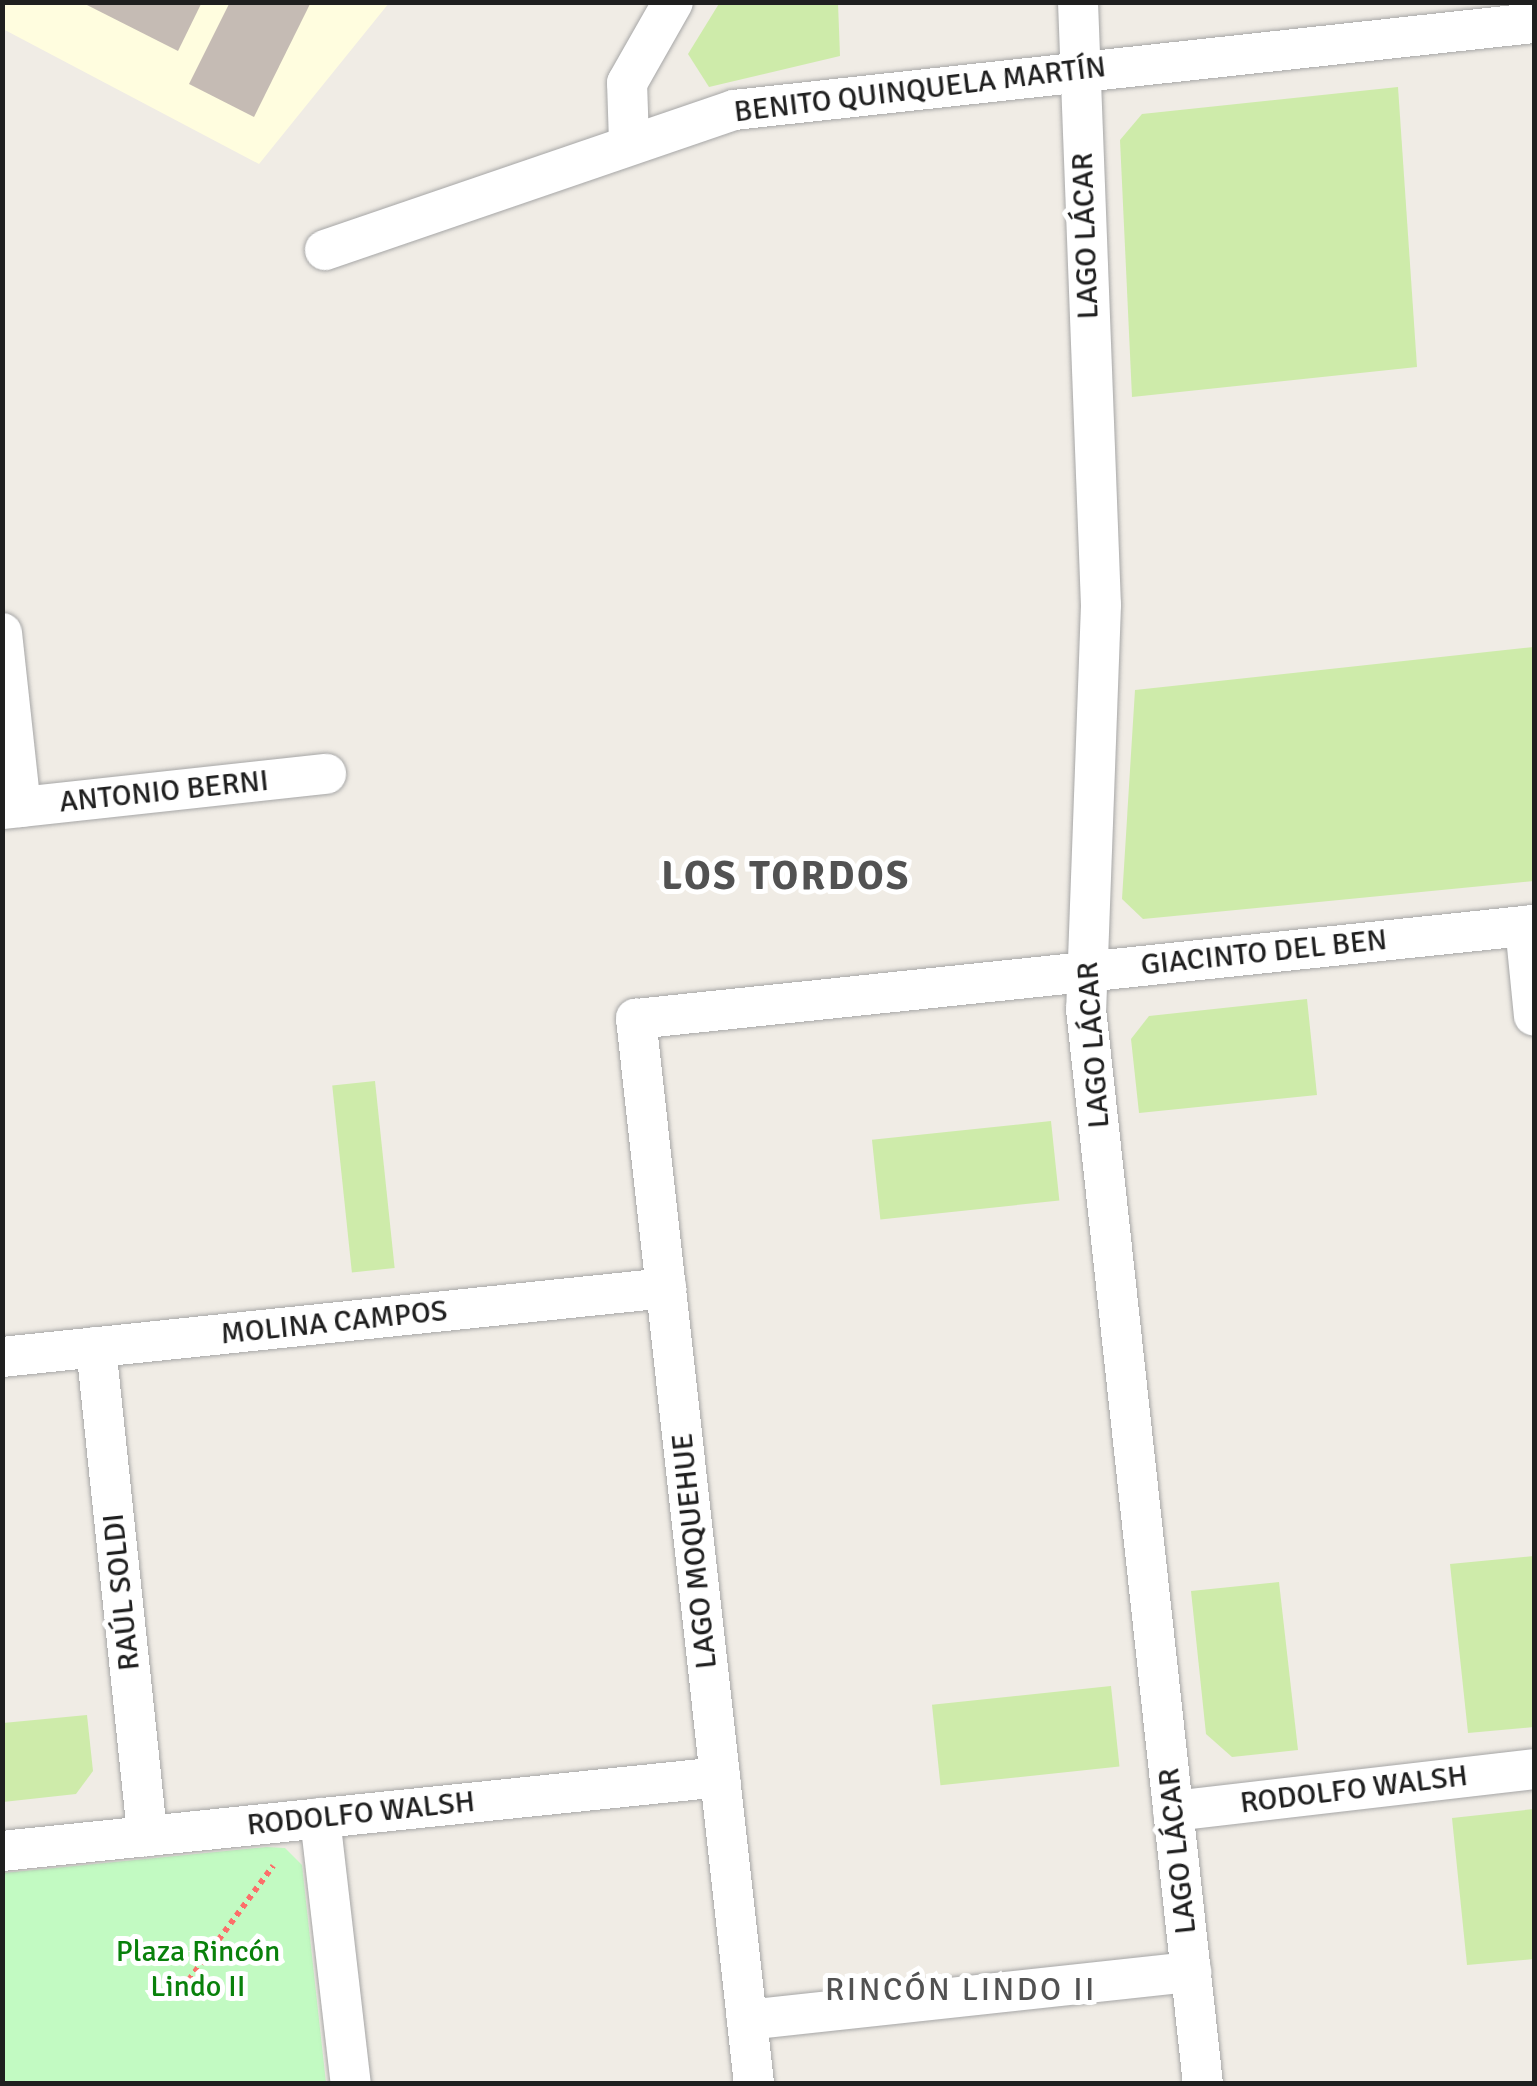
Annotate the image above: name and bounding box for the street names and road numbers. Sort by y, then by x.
street label: BENITO QUINQUELA MARTÍN [732,49,1108,131]
street label: LAGO LÁCAR [1065,152,1107,320]
street label: ANTONIO BERNI [58,763,270,821]
street label: GIACINTO DEL BEN [1139,922,1389,984]
street label: LAGO LÁCAR [1070,961,1118,1129]
street label: MOLINA CAMPOS [219,1293,449,1353]
street label: LAGO MOQUEHUE [665,1431,725,1671]
street label: RAÚL SOLDI [96,1512,148,1672]
street label: RODOLFO WALSH [1238,1758,1470,1822]
street label: LAGO LÁCAR [1151,1766,1205,1936]
street label: RODOLFO WALSH [245,1784,477,1844]

